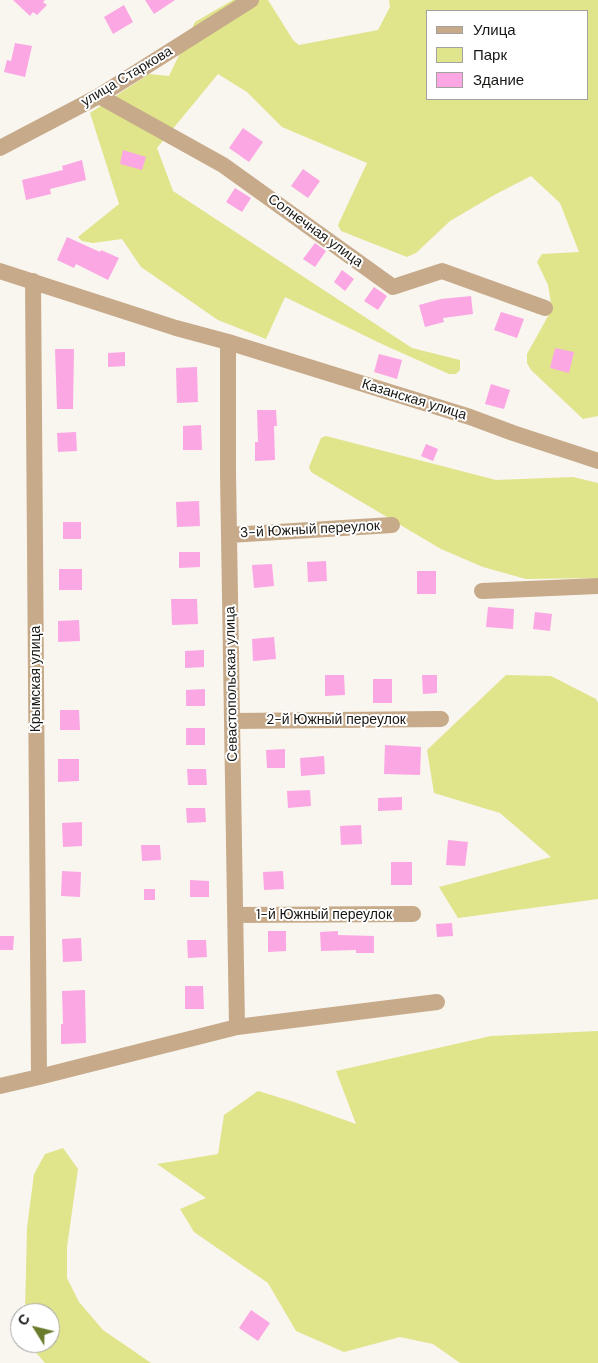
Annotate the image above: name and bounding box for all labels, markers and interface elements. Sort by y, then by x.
legend [426,10,588,100]
text: Улица [473,20,516,40]
street label: улица Старкова [78,43,176,111]
text: Парк [473,45,507,65]
text: Здание [473,70,524,90]
street label: Солнечная улица [264,191,366,271]
street label: Казанская улица [360,376,468,424]
street label: 3-й Южный переулок [240,518,380,542]
street label: Севастопольская улица [222,606,242,762]
street label: Крымская улица [28,626,44,732]
street label: 2-й Южный переулок [266,712,406,728]
street label: 1-й Южный переулок [256,907,392,923]
north arrow [10,1303,60,1353]
text: С [13,1310,34,1329]

